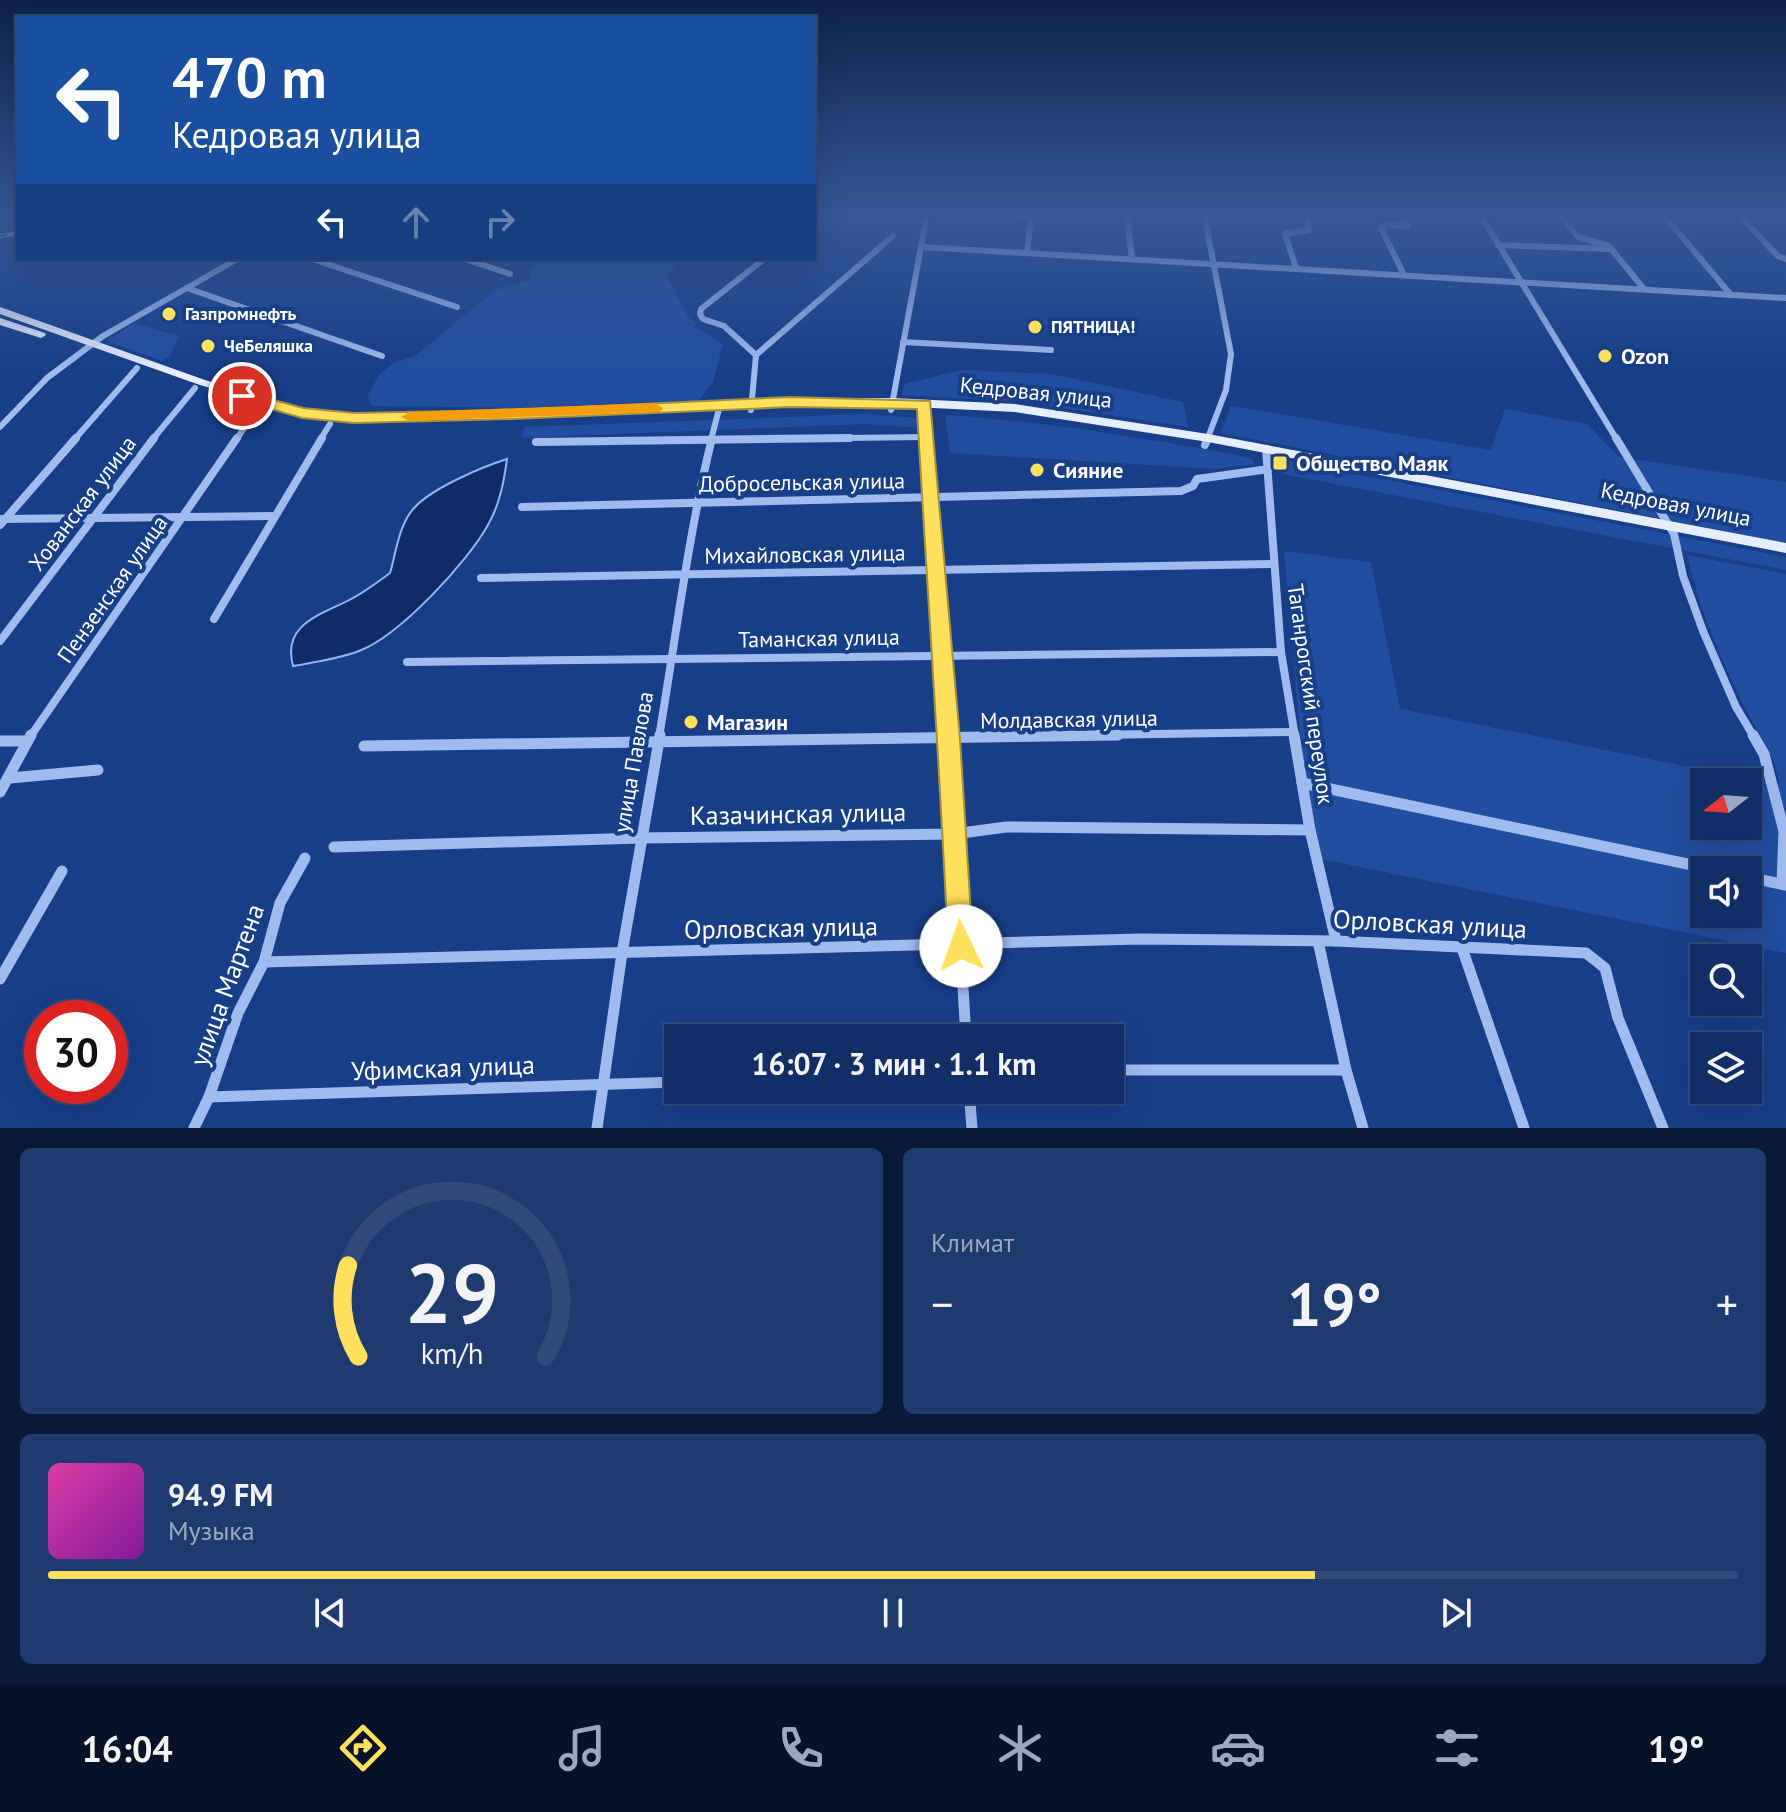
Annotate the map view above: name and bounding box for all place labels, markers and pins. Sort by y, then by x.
place label: Газпромнефть [185,302,296,325]
marker: Газпромнефть [160,305,178,323]
place label: ПЯТНИЦА! [1051,315,1135,338]
marker: ПЯТНИЦА! [1026,318,1044,336]
place label: ЧеБеляшка [224,334,313,357]
marker: ЧеБеляшка [199,337,217,355]
place label: Ozon [1621,342,1669,370]
marker: Ozon [1596,347,1614,365]
pin [208,362,276,430]
place label: Общество Маяк [1296,449,1449,477]
marker: Общество Маяк [1271,454,1289,472]
place label: Сияние [1053,456,1123,484]
marker: Сияние [1028,461,1046,479]
place label: Магазин [707,708,788,736]
marker: Магазин [682,713,700,731]

